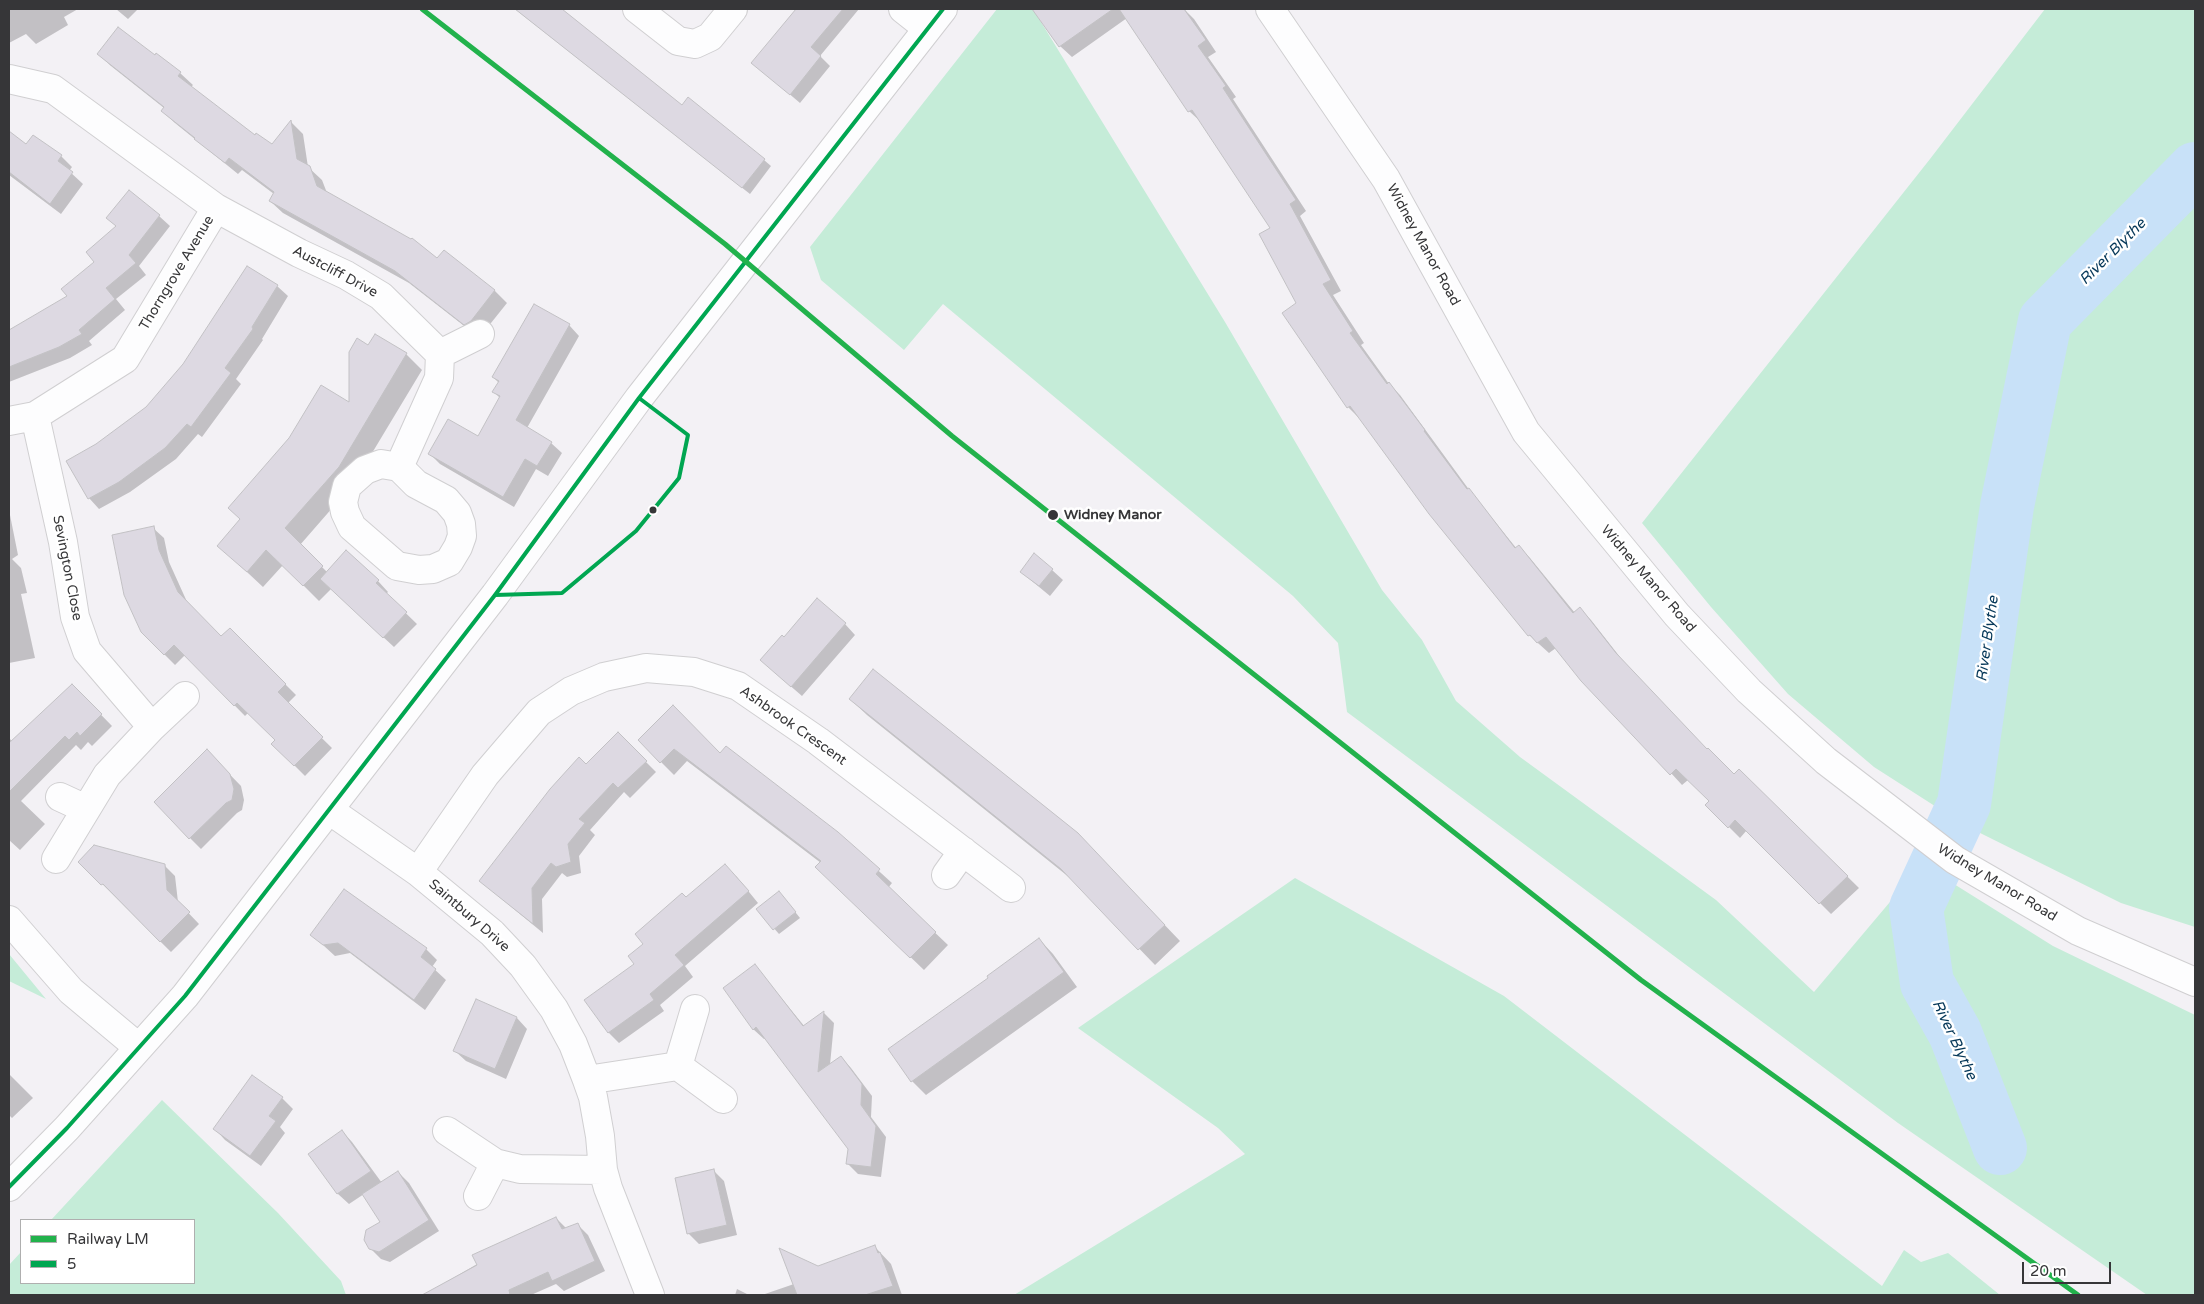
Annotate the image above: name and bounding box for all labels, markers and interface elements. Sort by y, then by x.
street label: Widney Manor Road [1383,181,1463,309]
street label: Thorngrove Avenue [136,213,218,333]
water label: River Blythe [2076,215,2150,289]
street label: Austcliff Drive [290,242,380,302]
unlabelled marker [648,505,658,515]
place label: Widney Manor [1064,507,1162,523]
marker: Widney Manor [1046,508,1060,522]
street label: Sevington Close [49,514,85,622]
street label: Widney Manor Road [1597,522,1699,636]
water label: River Blythe [1973,595,2003,683]
street label: Ashbrook Crescent [736,683,850,769]
street label: Widney Manor Road [1934,841,2060,925]
street label: Saintbury Drive [425,876,513,956]
water label: River Blythe [1928,997,1980,1083]
legend [20,1219,195,1284]
text: Railway LM [67,1230,149,1248]
scale bar [2024,1252,2113,1284]
text: 5 [67,1255,76,1273]
text: 20 m [2030,1262,2067,1280]

